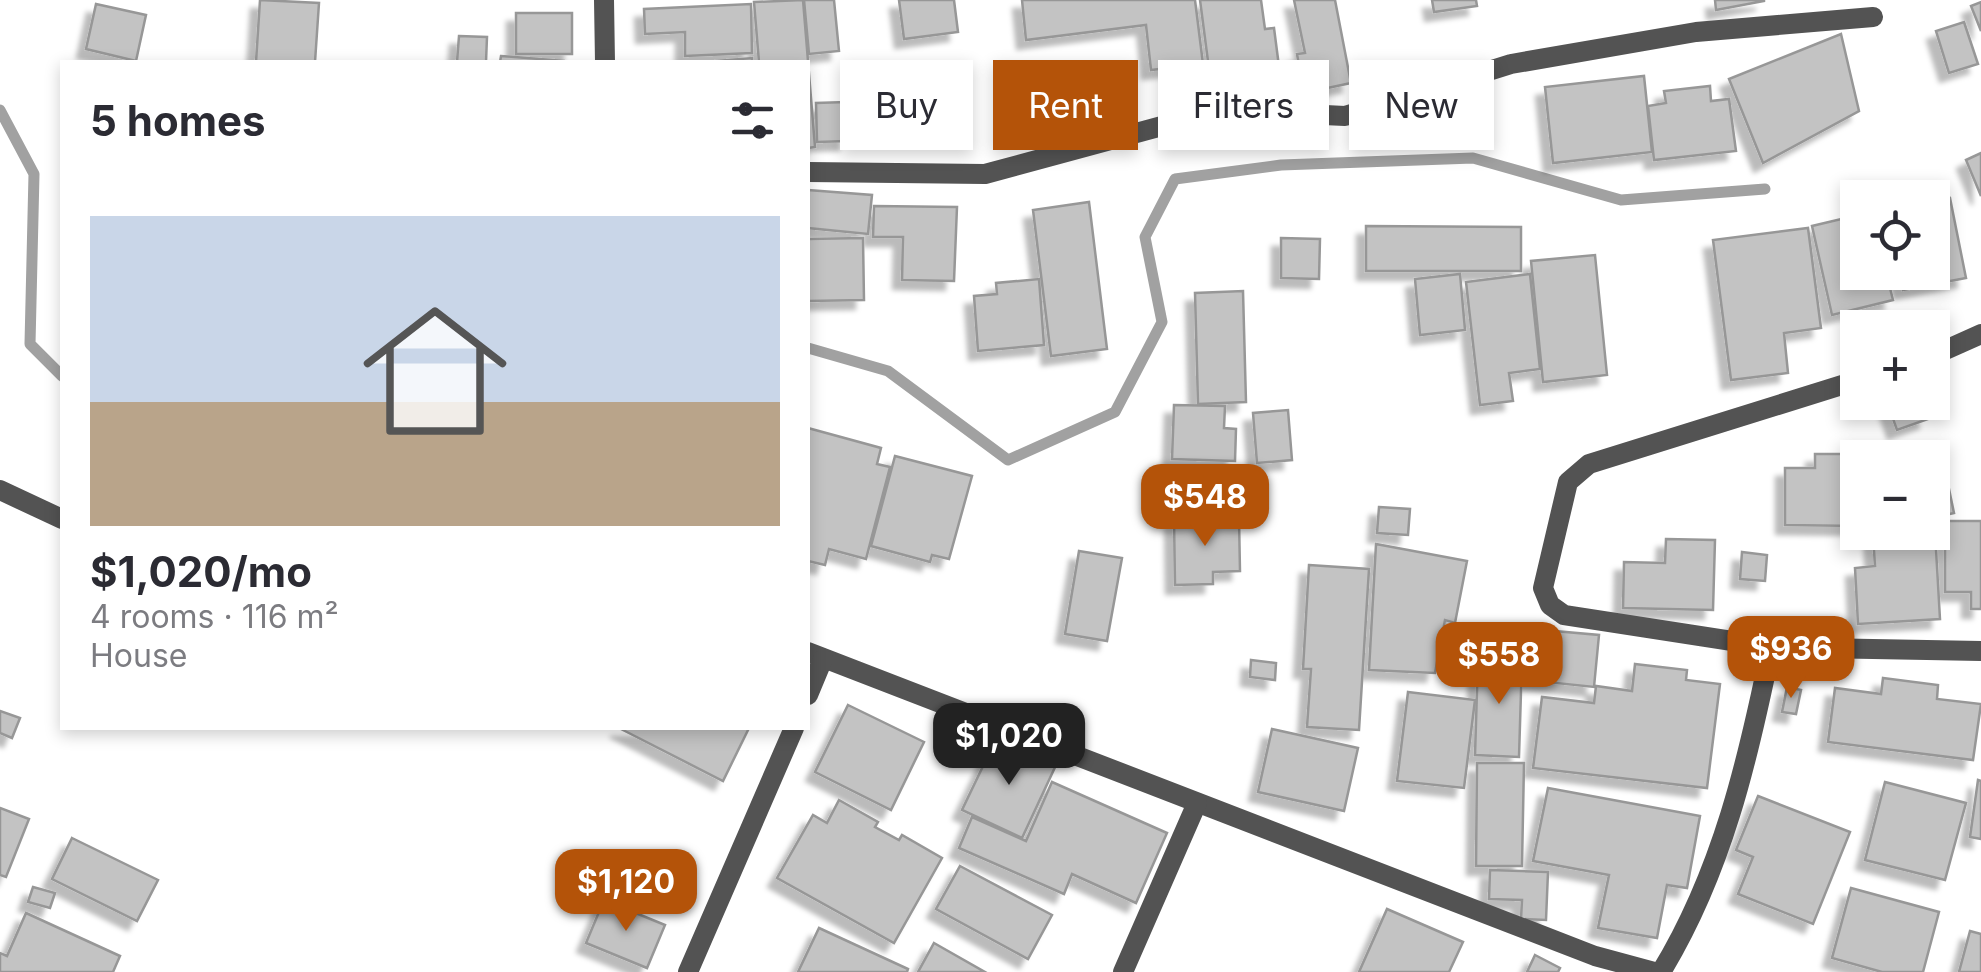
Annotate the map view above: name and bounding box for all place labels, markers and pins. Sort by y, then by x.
pin: $548 [1146,464,1264,549]
pin: $936 [1732,616,1850,701]
pin: $558 [1440,622,1558,707]
pin: $1,020 [928,703,1090,788]
pin: $1,120 [545,849,707,934]

